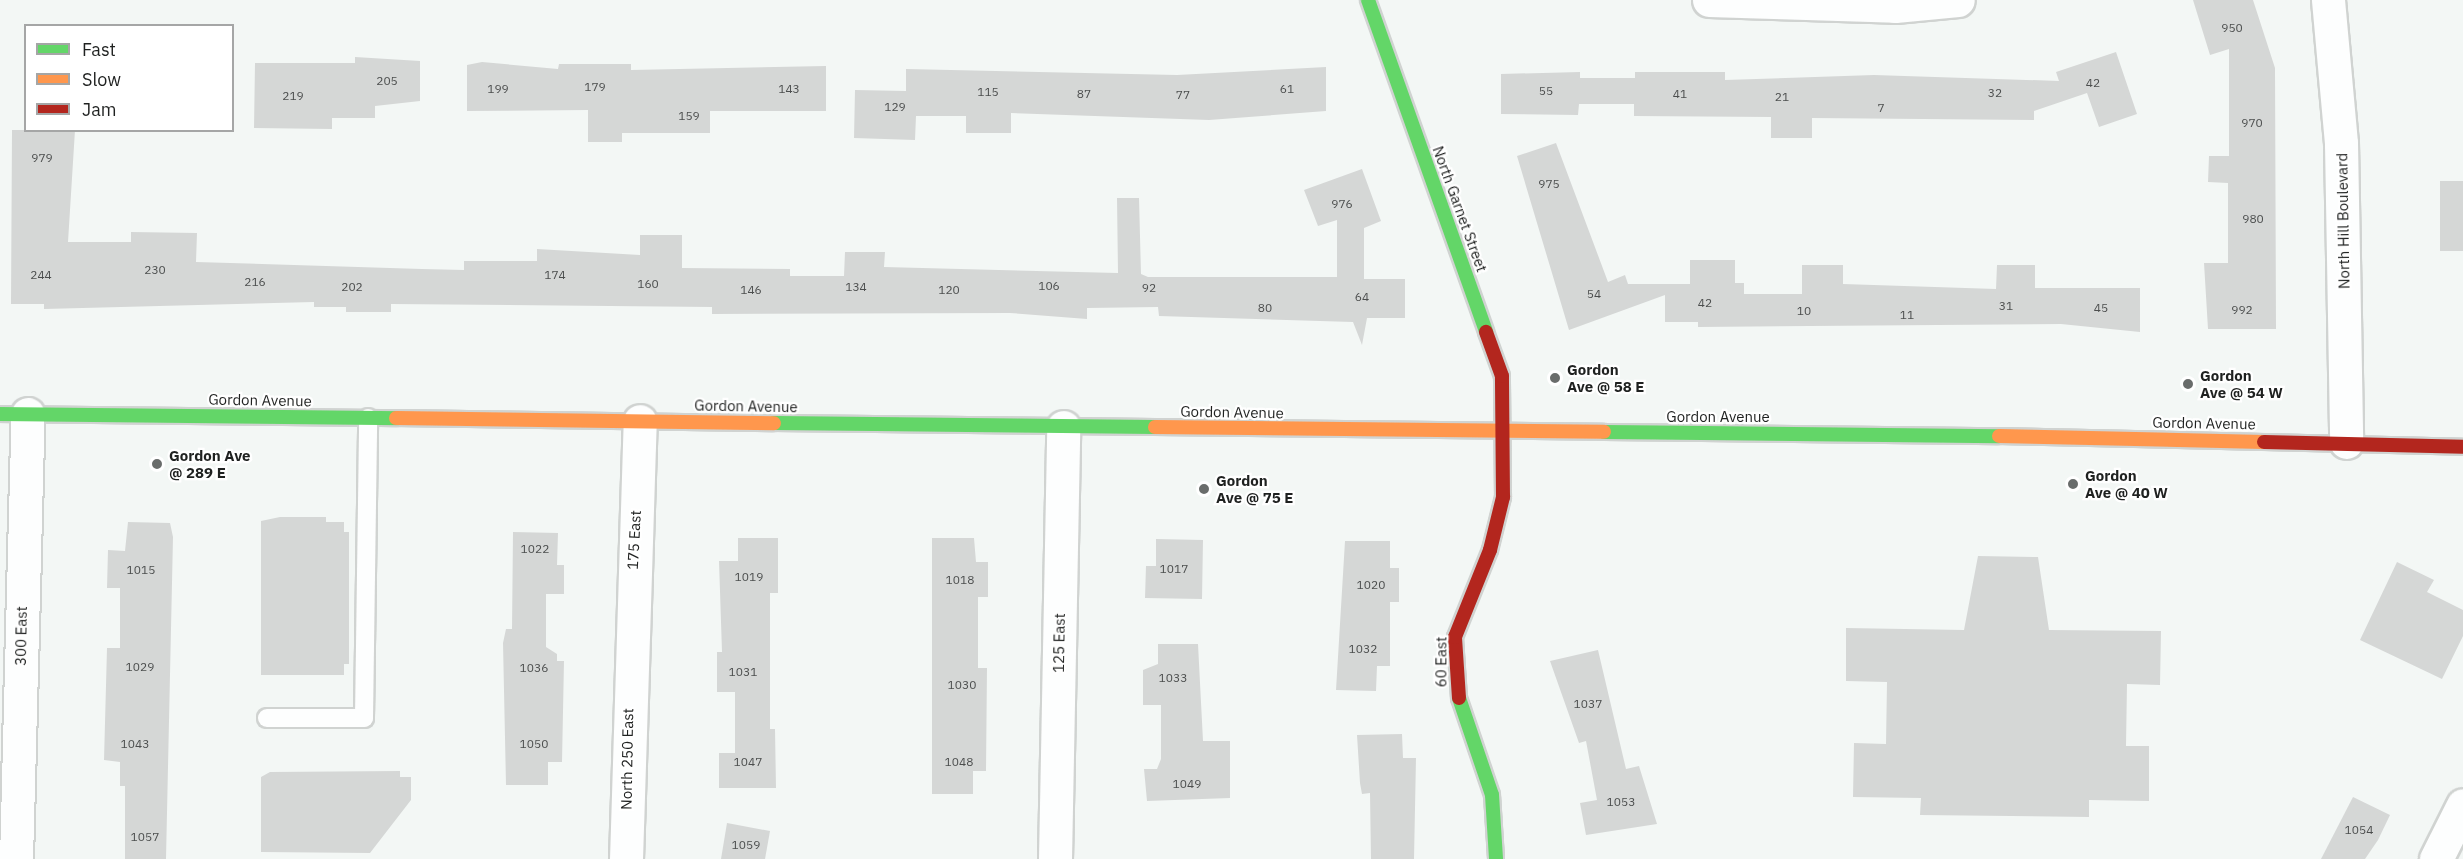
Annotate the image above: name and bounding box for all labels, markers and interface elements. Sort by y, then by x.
house number: 950 [2221,21,2243,35]
legend [24,24,234,132]
text: Fast [82,38,116,61]
text: Slow [82,68,121,91]
house number: 205 [376,74,398,88]
house number: 42 [2086,76,2100,90]
house number: 179 [584,80,606,94]
house number: 199 [487,82,509,96]
house number: 143 [778,82,800,96]
house number: 61 [1280,82,1294,96]
house number: 55 [1539,84,1553,98]
house number: 115 [977,85,999,99]
house number: 32 [1988,86,2002,100]
house number: 87 [1077,87,1091,101]
house number: 41 [1673,87,1687,101]
house number: 77 [1176,88,1190,102]
house number: 219 [282,89,304,103]
house number: 21 [1775,90,1789,104]
text: Jam [82,98,117,121]
house number: 129 [884,100,906,114]
house number: 7 [1877,101,1885,115]
house number: 159 [678,109,700,123]
house number: 970 [2241,116,2263,130]
street label: North Garnet Street [1429,144,1491,274]
house number: 979 [31,151,53,165]
street label: North Hill Boulevard [2333,153,2353,289]
house number: 975 [1538,177,1560,191]
house number: 976 [1331,197,1353,211]
house number: 980 [2242,212,2264,226]
house number: 230 [144,263,166,277]
house number: 244 [30,268,52,282]
house number: 174 [544,268,566,282]
house number: 216 [244,275,266,289]
house number: 160 [637,277,659,291]
house number: 106 [1038,279,1060,293]
house number: 202 [341,280,363,294]
house number: 134 [845,280,867,294]
house number: 92 [1142,281,1156,295]
house number: 146 [740,283,762,297]
house number: 120 [938,283,960,297]
house number: 54 [1587,287,1601,301]
house number: 64 [1355,290,1369,304]
house number: 42 [1698,296,1712,310]
house number: 31 [1999,299,2013,313]
house number: 80 [1258,301,1272,315]
house number: 45 [2094,301,2108,315]
house number: 992 [2231,303,2253,317]
house number: 10 [1797,304,1811,318]
house number: 11 [1900,308,1914,322]
place label: Gordon Ave @ 58 E [1567,360,1644,395]
place label: Gordon Ave @ 54 W [2200,366,2283,401]
marker: Gordon Ave @ 58 E [1548,371,1562,385]
marker: Gordon Ave @ 54 W [2181,377,2195,391]
street label: Gordon Avenue [208,390,312,410]
street label: Gordon Avenue [694,396,798,416]
street label: Gordon Avenue [1180,402,1284,422]
street label: Gordon Avenue [1666,408,1770,426]
street label: Gordon Avenue [2152,413,2256,433]
place label: Gordon Ave @ 289 E [169,446,251,481]
marker: Gordon Ave @ 289 E [150,457,164,471]
place label: Gordon Ave @ 40 W [2085,466,2168,501]
place label: Gordon Ave @ 75 E [1216,471,1293,506]
marker: Gordon Ave @ 40 W [2066,477,2080,491]
marker: Gordon Ave @ 75 E [1197,482,1211,496]
street label: 175 East [623,510,645,570]
house number: 1022 [521,542,549,556]
house number: 1017 [1160,562,1188,576]
house number: 1015 [127,563,155,577]
house number: 1019 [735,570,763,584]
house number: 1018 [946,573,974,587]
house number: 1020 [1357,578,1385,592]
street label: 300 East [11,606,31,666]
street label: 125 East [1049,613,1069,673]
street label: 60 East [1432,637,1450,687]
house number: 1032 [1349,642,1377,656]
house number: 1029 [126,660,154,674]
house number: 1036 [520,661,548,675]
house number: 1031 [729,665,757,679]
house number: 1033 [1159,671,1187,685]
house number: 1030 [948,678,976,692]
house number: 1037 [1574,697,1602,711]
street label: North 250 East [617,708,637,810]
house number: 1043 [121,737,149,751]
house number: 1050 [520,737,548,751]
house number: 1047 [734,755,762,769]
house number: 1048 [945,755,973,769]
house number: 1049 [1173,777,1201,791]
house number: 1053 [1607,795,1635,809]
house number: 1054 [2345,823,2373,837]
house number: 1057 [131,830,159,844]
house number: 1059 [732,838,760,852]

